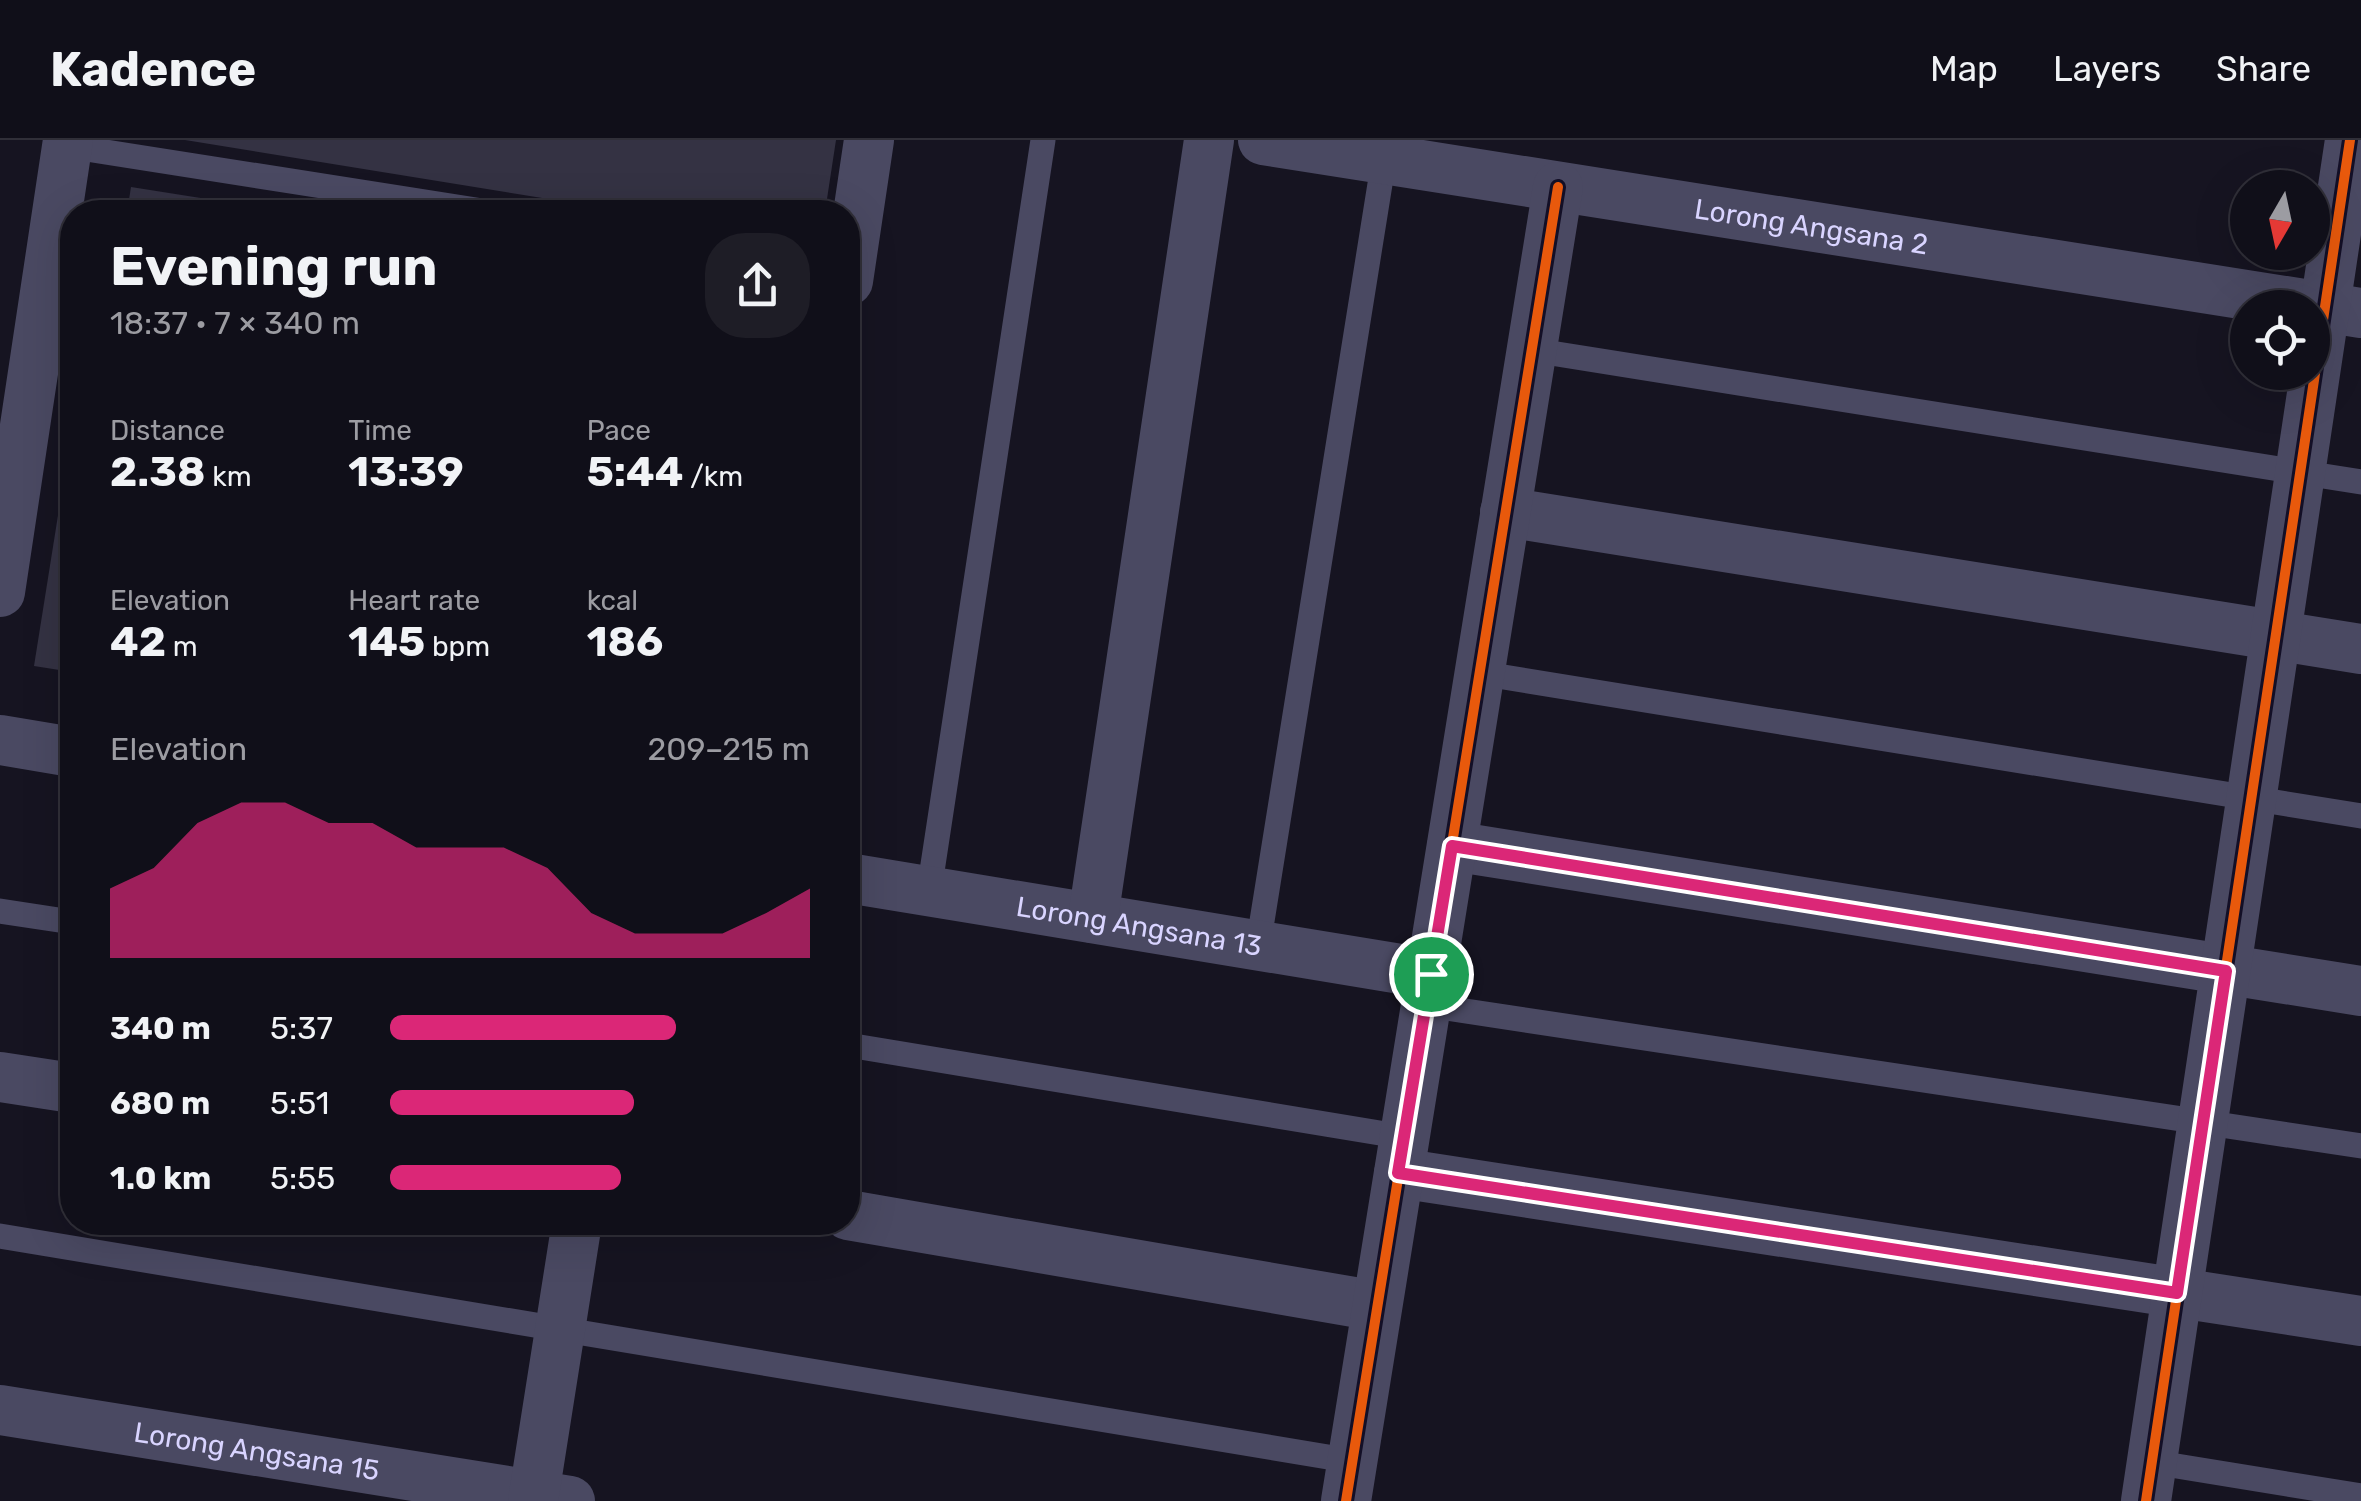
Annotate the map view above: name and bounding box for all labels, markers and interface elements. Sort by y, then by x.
text: Kadence [50,41,256,98]
text: Map [1930,48,1998,90]
text: Layers [2053,48,2161,90]
text: Share [2216,48,2311,90]
north arrow [2230,170,2330,270]
map controls [2230,170,2330,390]
street label: Lorong Angsana 2 [1692,192,1930,262]
button: share [705,233,810,338]
text: Evening run [110,234,438,299]
button: locate [2230,290,2330,390]
text: 18:37 · 7 × 340 m [110,304,360,342]
text: Distance [110,414,225,447]
text: Time [348,414,412,447]
text: Pace [587,414,651,447]
text: 2.38 [110,447,205,497]
text: 13:39 [348,447,464,497]
text: 5:44 [587,447,683,497]
text: km [205,460,252,493]
text: /km [683,460,743,493]
text: Elevation [110,584,230,617]
text: Heart rate [348,584,480,617]
text: kcal [587,584,638,617]
text: 42 [110,617,166,667]
text: 145 [348,617,425,667]
text: 186 [587,617,663,667]
text: m [166,630,198,663]
text: bpm [425,630,490,663]
text: Elevation [110,730,247,768]
text: 209–215 m [648,730,810,768]
street label: Lorong Angsana 13 [1014,890,1264,963]
pin [1389,932,1474,1017]
icon: arrive [1404,947,1459,1002]
text: 340 m [110,1009,211,1047]
text: 5:37 [270,1009,333,1047]
text: 680 m [110,1084,210,1122]
text: 5:51 [270,1084,329,1122]
text: 1.0 km [110,1159,211,1197]
text: 5:55 [270,1159,335,1197]
street label: Lorong Angsana 15 [132,1416,382,1487]

